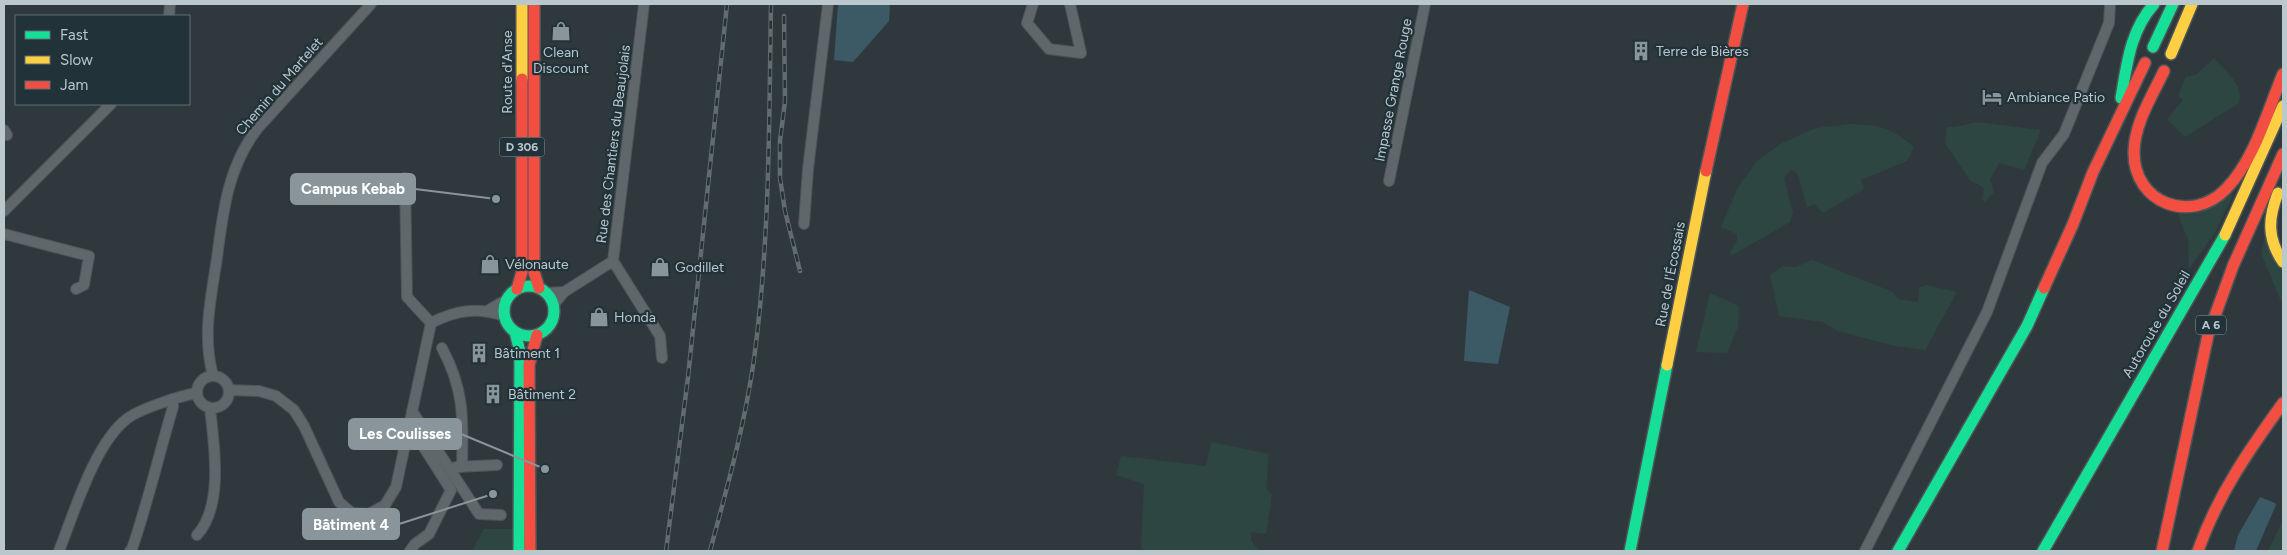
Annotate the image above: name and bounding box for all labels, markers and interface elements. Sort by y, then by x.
legend [15,15,190,105]
street label: Impasse Grange Rouge [1371,17,1416,163]
shop icon: Clean Discount [550,20,572,42]
text: Fast [60,26,89,44]
street label: Route d'Anse [499,30,516,114]
street label: Chemin du Martelet [232,34,326,139]
building icon: Terre de Bières [1630,40,1652,62]
place label: Terre de Bières [1656,43,1749,60]
place label: Clean Discount [533,44,589,77]
street label: Rue des Chantiers du Beaujolais [593,44,634,244]
text: Slow [60,51,93,69]
text: Jam [60,76,88,94]
hotel icon: Ambiance Patio [1981,86,2003,108]
place label: Ambiance Patio [2007,89,2105,106]
road number: D 306 [500,138,544,156]
callout: Campus Kebab [291,174,415,204]
text: Campus Kebab [301,180,405,198]
street label: Rue de l'Écossais [1652,220,1689,328]
shop icon: Vélonaute [479,253,501,275]
place label: Vélonaute [505,256,569,273]
shop icon: Godillet [649,256,671,278]
place label: Godillet [675,259,724,276]
street label: Autoroute du Soleil [2119,268,2194,381]
shop icon: Honda [588,306,610,328]
place label: Honda [614,309,656,326]
road number: A 6 [2196,316,2226,334]
building icon: Bâtiment 1 [468,342,490,364]
place label: Bâtiment 1 [494,345,560,362]
building icon: Bâtiment 2 [482,383,504,405]
place label: Bâtiment 2 [508,386,576,403]
callout: Les Coulisses [349,419,461,449]
text: Les Coulisses [359,425,451,443]
callout: Bâtiment 4 [303,509,399,539]
text: Bâtiment 4 [313,516,390,534]

